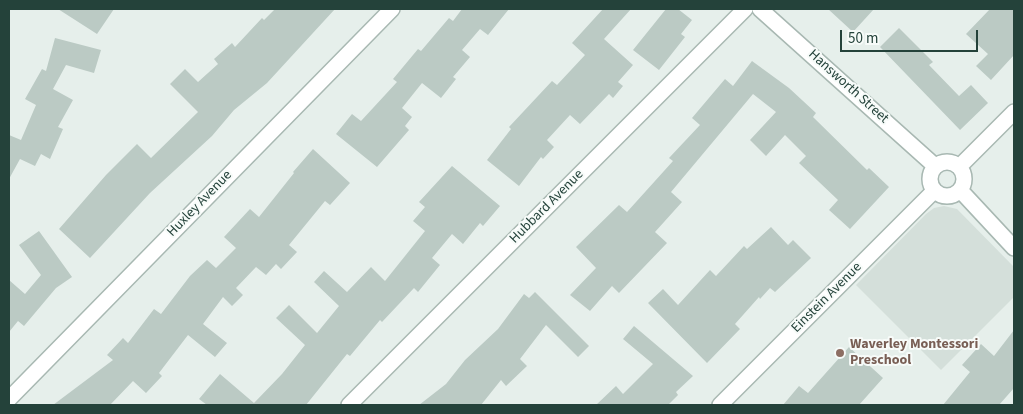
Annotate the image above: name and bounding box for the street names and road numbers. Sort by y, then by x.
street label: Hansworth Street [804,47,892,127]
street label: Huxley Avenue [164,167,236,241]
street label: Hubbard Avenue [507,167,587,247]
street label: Einstein Avenue [788,259,866,337]

